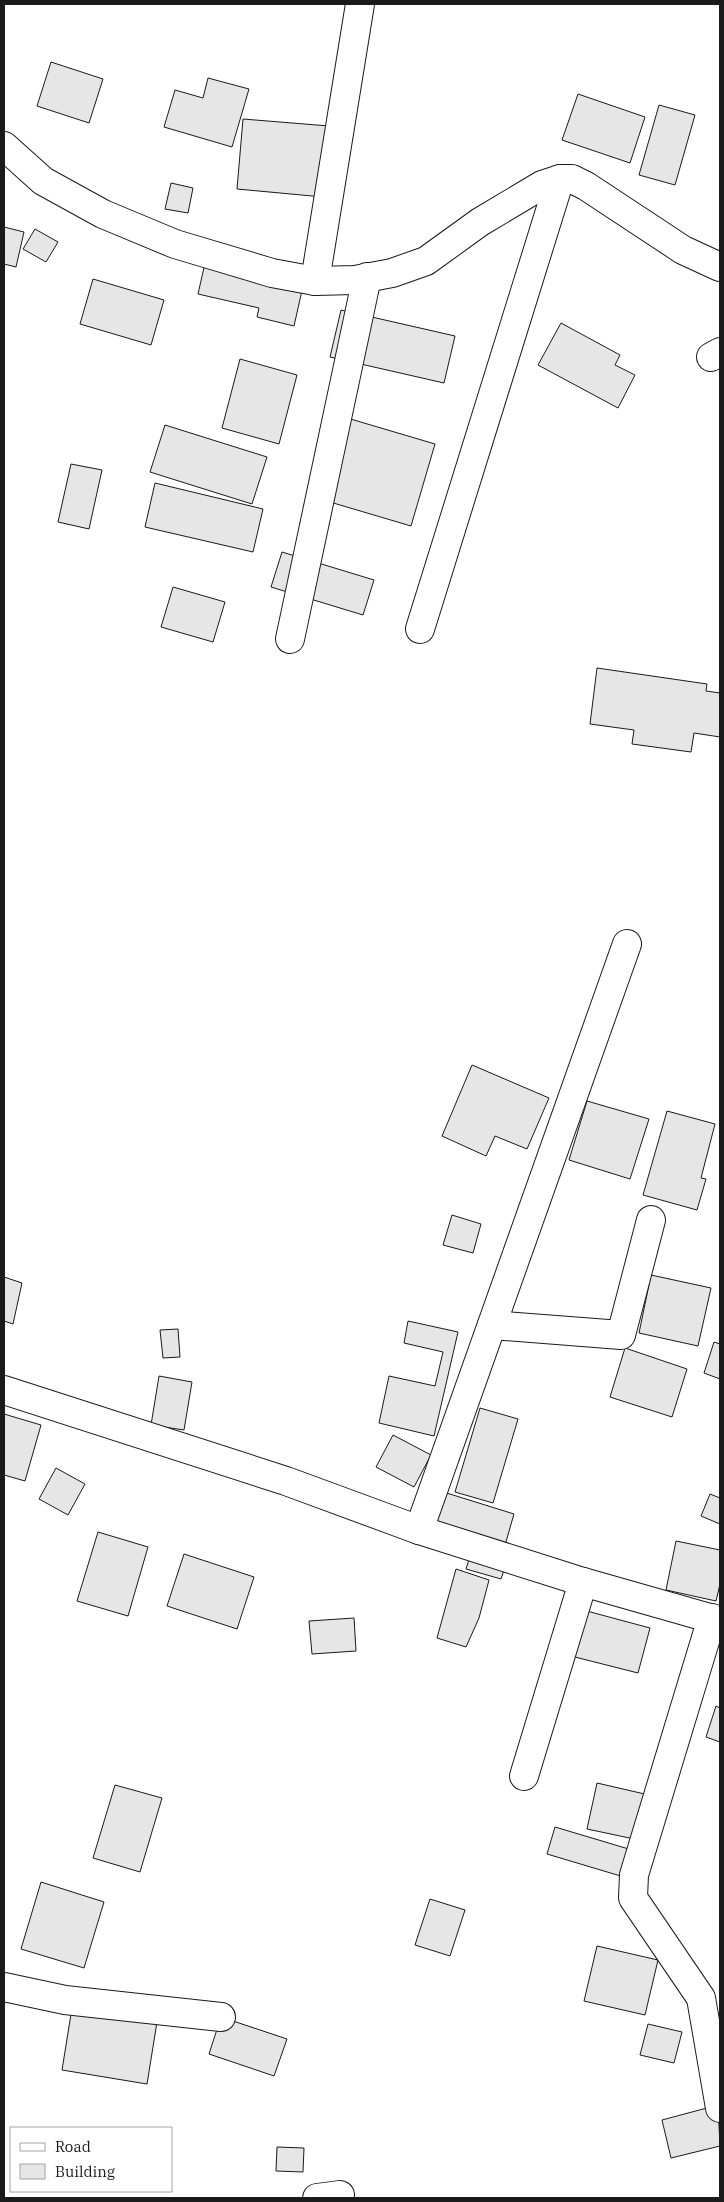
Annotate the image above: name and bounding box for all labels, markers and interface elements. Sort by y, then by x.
legend [10,2127,172,2192]
text: Road [55,2137,91,2156]
text: Building [55,2162,115,2181]

